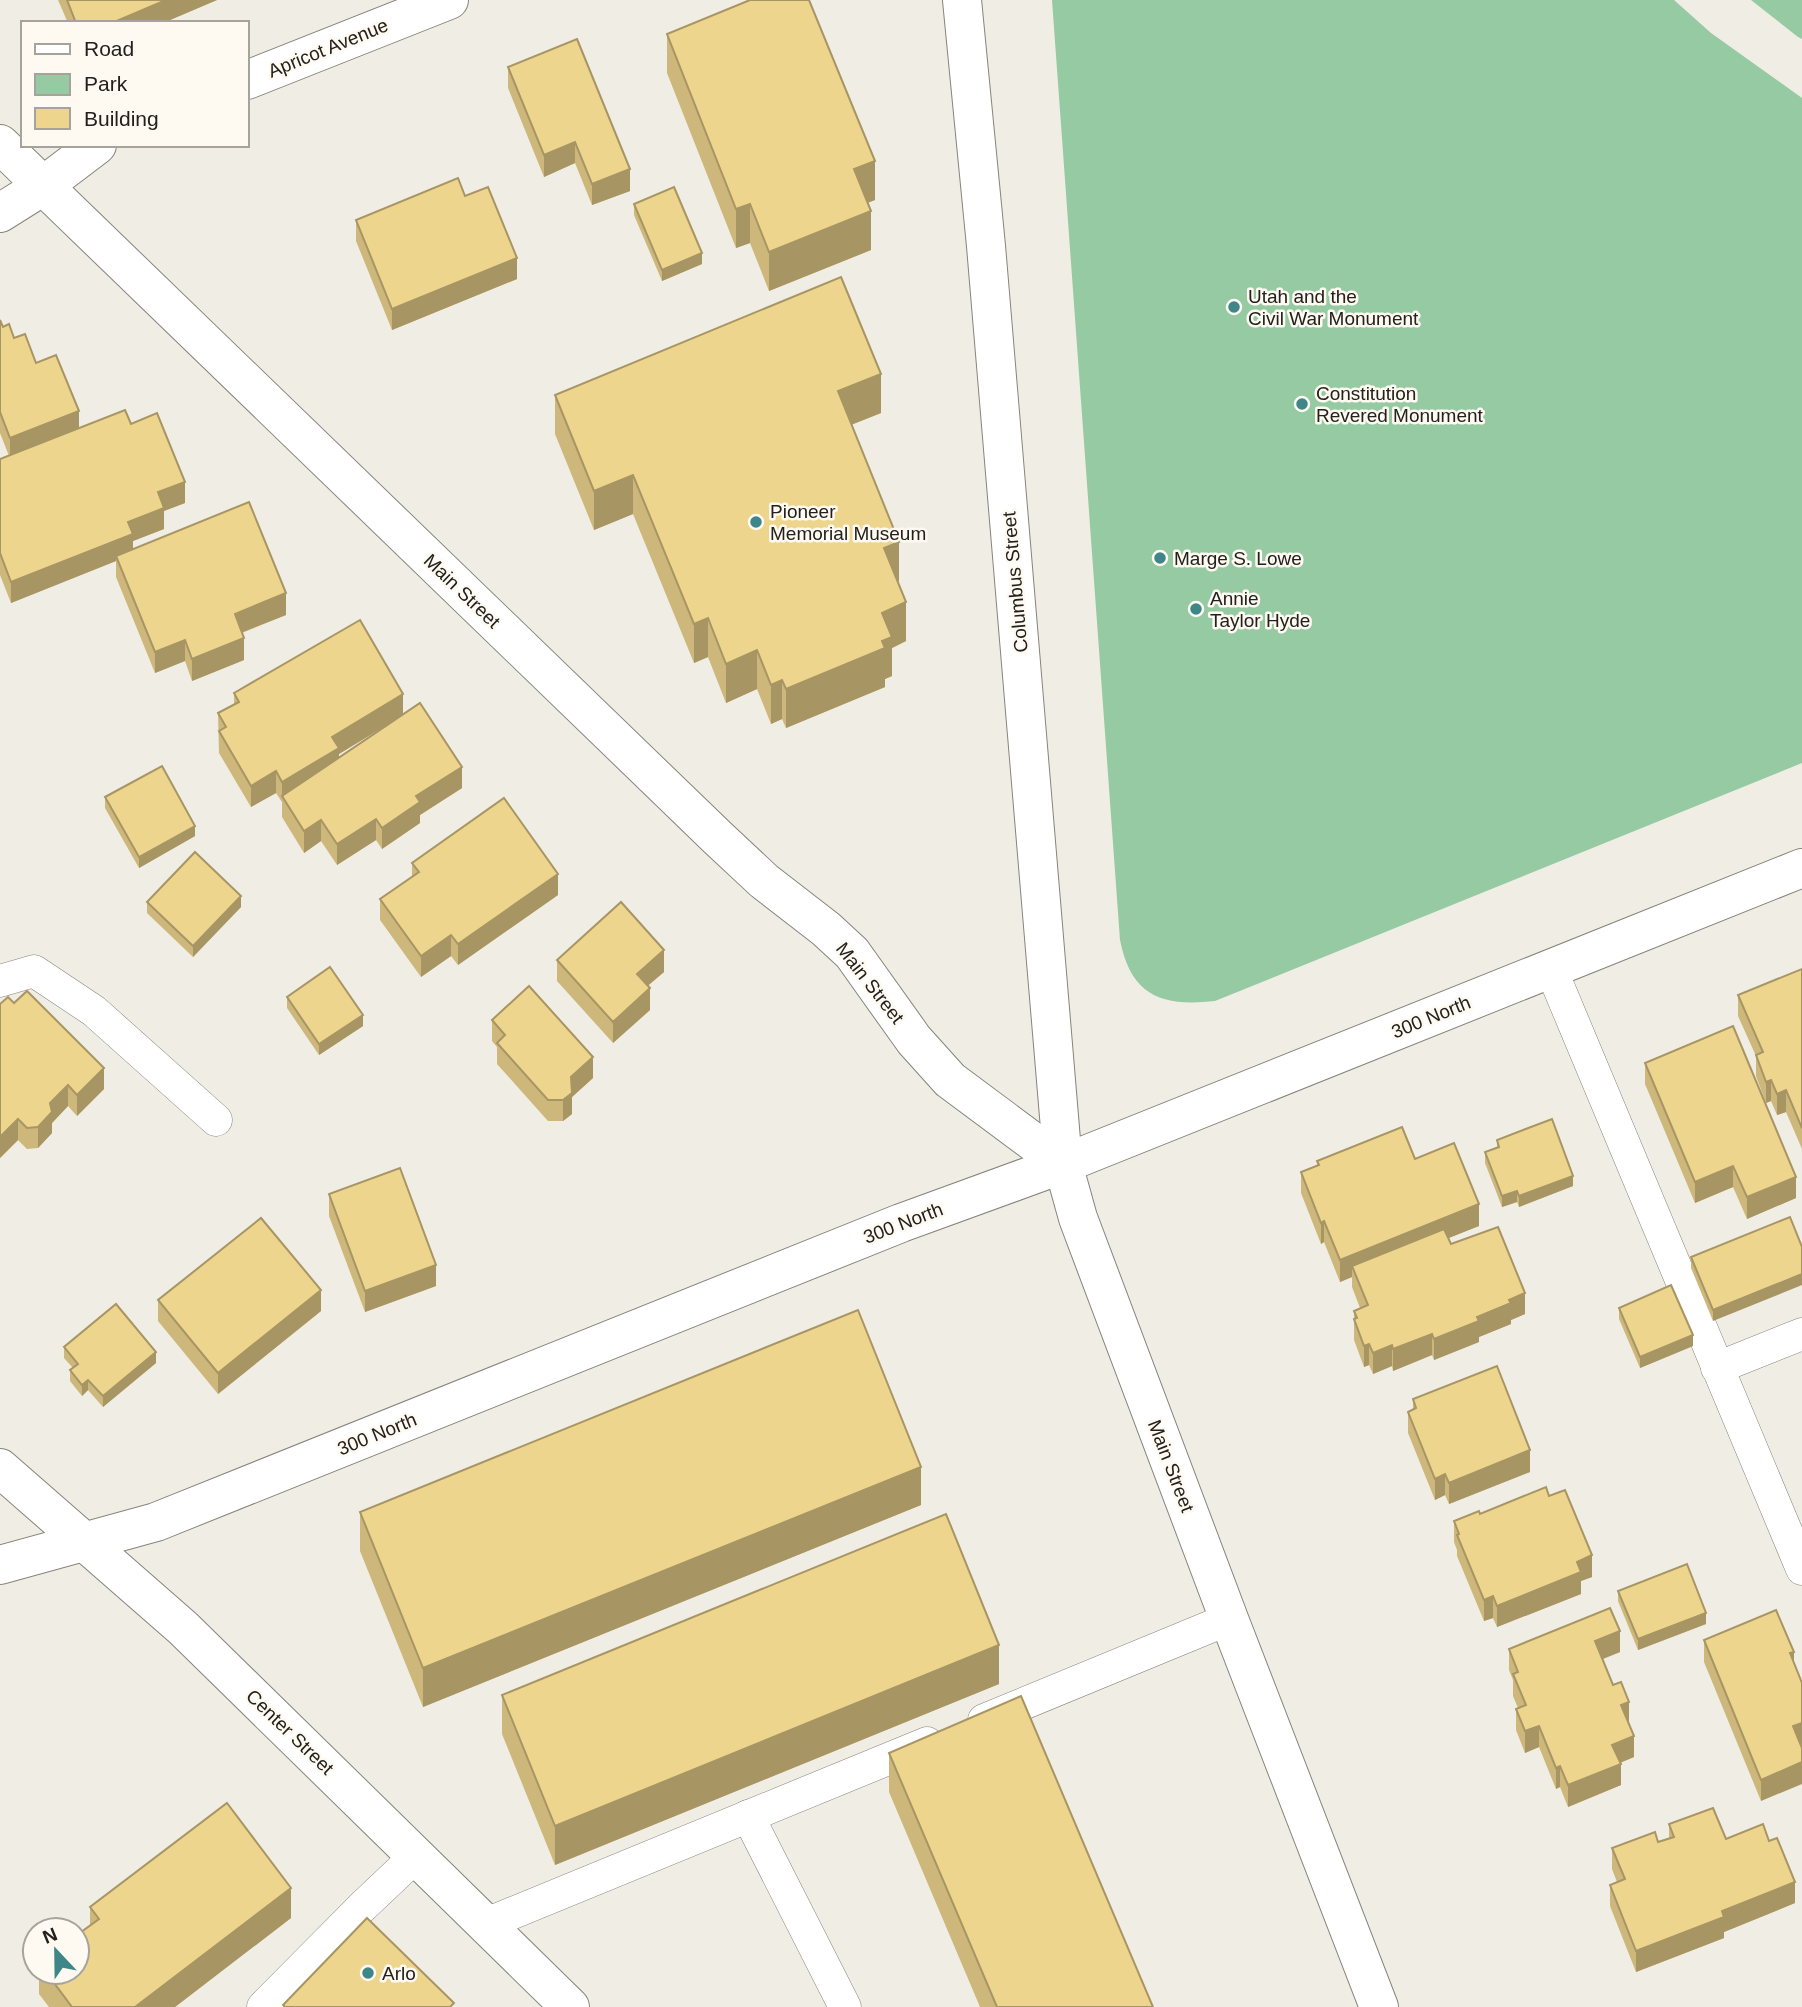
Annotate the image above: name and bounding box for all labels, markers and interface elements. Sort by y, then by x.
street label: Apricot Avenue [265,14,391,82]
legend [21,21,248,147]
text: Road [84,37,134,60]
text: Park [84,72,128,95]
text: Building [84,107,159,130]
place label: Utah and the Civil War Monument [1248,286,1419,329]
marker: Utah and the Civil War Monument [1226,299,1242,315]
place label: Constitution Revered Monument [1316,383,1484,426]
marker: Constitution Revered Monument [1294,396,1310,412]
place label: Pioneer Memorial Museum [770,501,926,544]
street label: Columbus Street [998,510,1032,653]
marker: Pioneer Memorial Museum [748,514,764,530]
place label: Marge S. Lowe [1174,548,1302,569]
street label: Main Street [420,550,505,633]
marker: Marge S. Lowe [1152,550,1168,566]
place label: Annie Taylor Hyde [1210,588,1310,631]
marker: Annie Taylor Hyde [1188,601,1204,617]
street label: Main Street [832,938,909,1028]
street label: 300 North [1388,992,1474,1042]
street label: 300 North [860,1198,946,1248]
street label: 300 North [334,1409,420,1459]
street label: Main Street [1144,1417,1198,1516]
street label: Center Street [242,1685,338,1779]
north arrow [21,1916,91,1986]
text: N [40,1923,60,1948]
place label: Arlo [382,1963,416,1984]
marker: Arlo [360,1965,376,1981]

